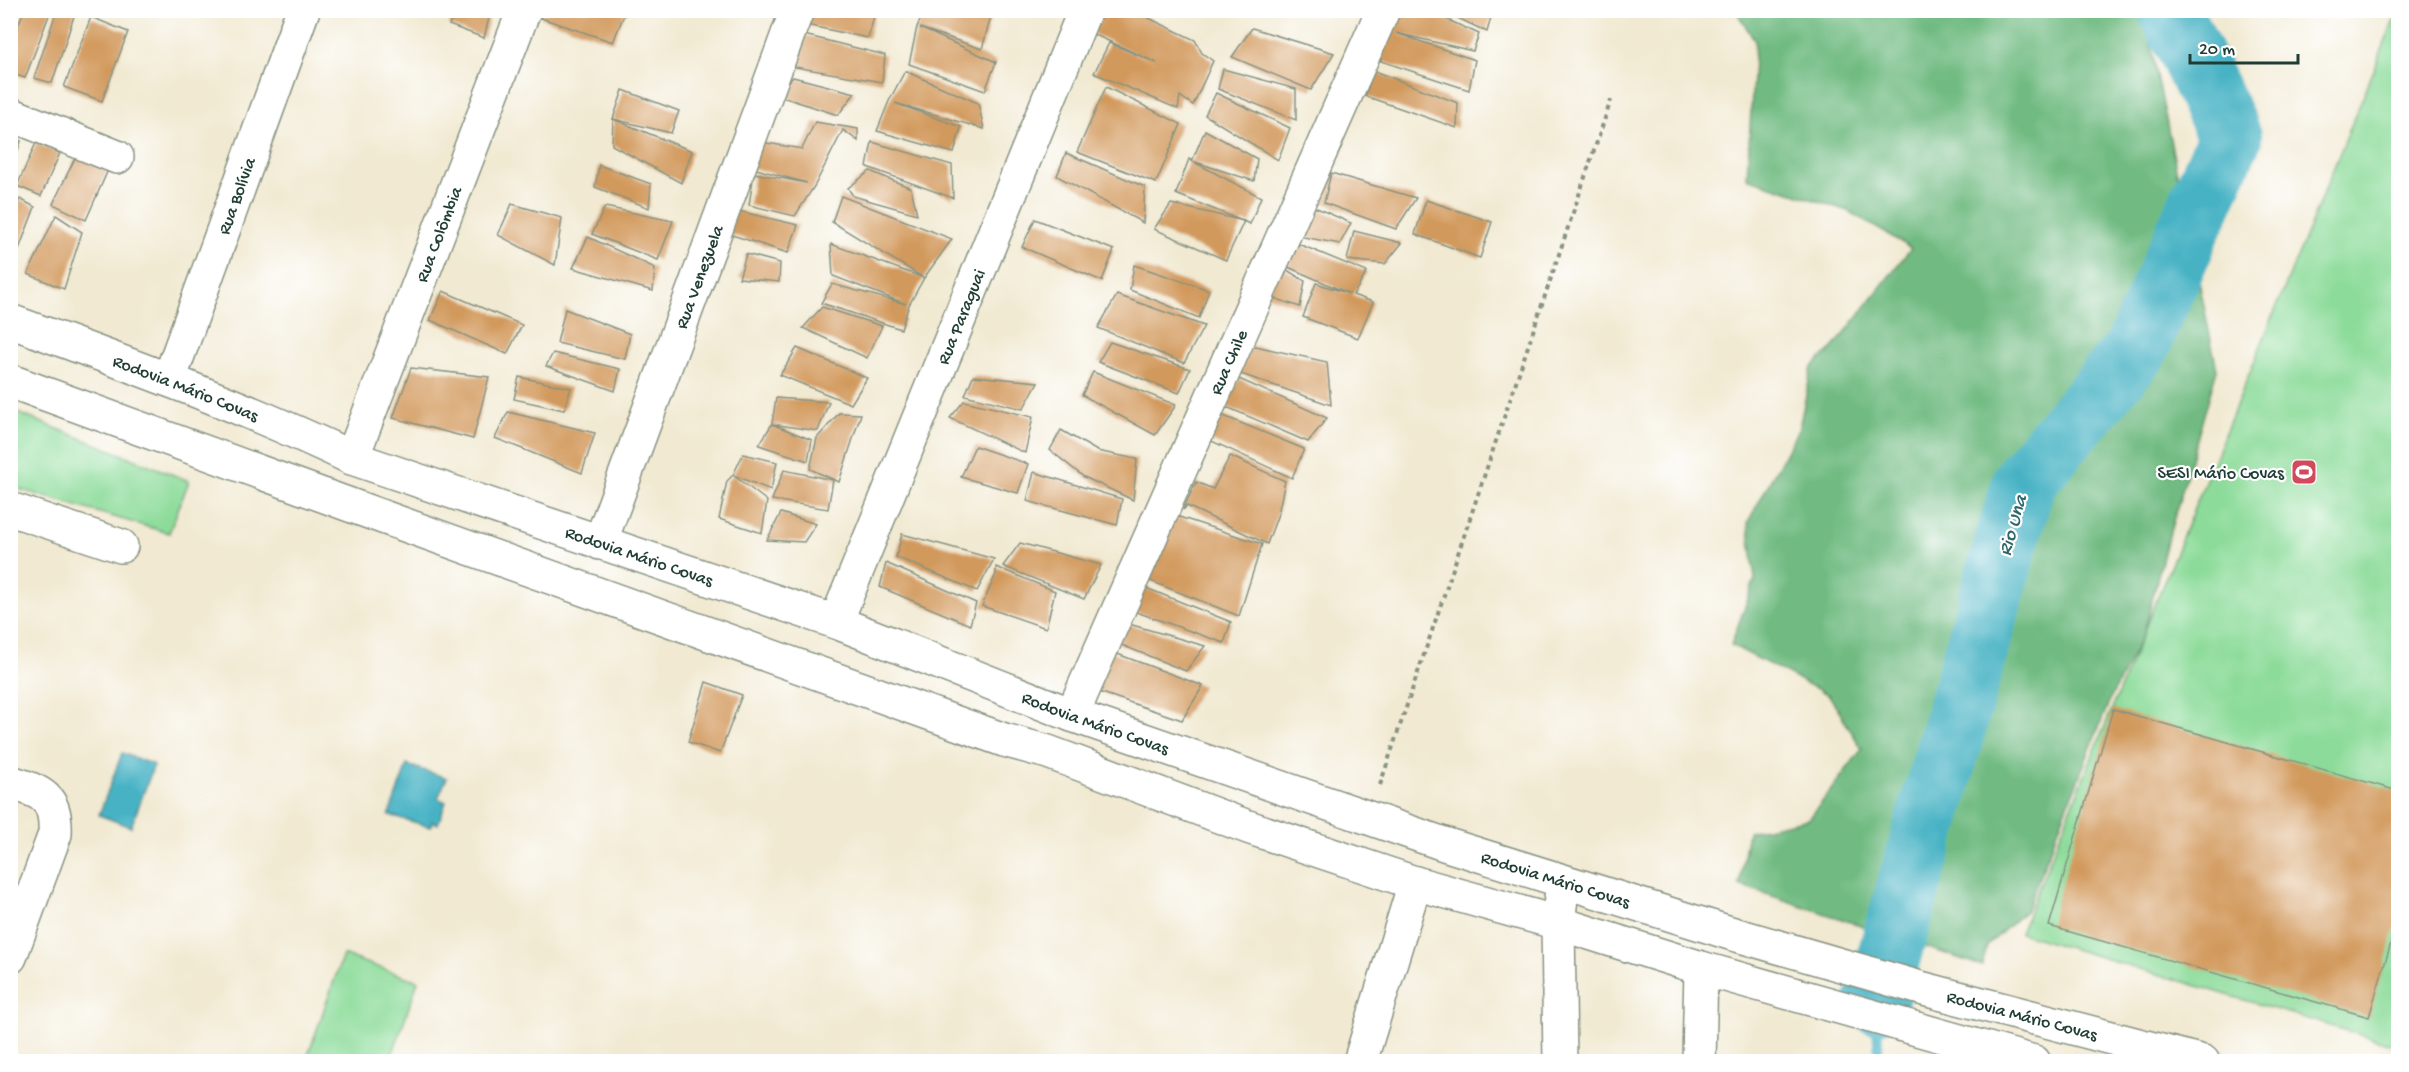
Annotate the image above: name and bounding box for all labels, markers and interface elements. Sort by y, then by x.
scale bar [2190,27,2298,65]
text: 20 m [2199,40,2235,61]
street label: Rua Bolívia [215,154,262,238]
street label: Rua Colômbia [412,183,469,286]
street label: Rua Venezuela [672,222,730,332]
street label: Rua Paraguai [934,266,991,368]
street label: Rua Chile [1207,327,1254,399]
street label: Rodovia Mário Covas [109,352,262,428]
sports icon: SESI Mário Covas [2289,457,2319,487]
place label: SESI Mário Covas [2157,464,2285,485]
water label: Rio Una [1995,491,2034,559]
street label: Rodovia Mário Covas [562,523,717,593]
street label: Rodovia Mário Covas [1018,688,1172,761]
street label: Rodovia Mário Covas [1478,848,1633,915]
street label: Rodovia Mário Covas [1944,987,2101,1047]

